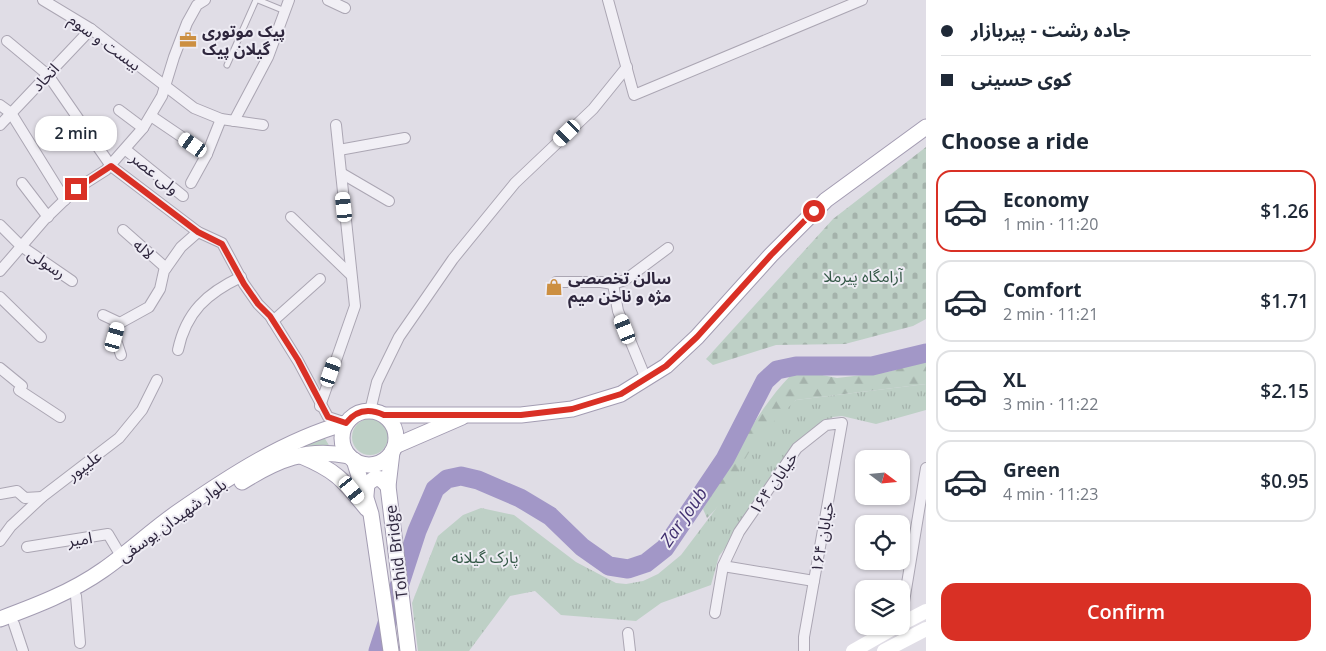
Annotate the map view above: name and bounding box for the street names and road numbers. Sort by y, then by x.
street label: بیست و سوم [63,8,146,77]
street label: اتحاد [26,58,64,96]
street label: ولی عصر [125,146,184,199]
street label: لاله [129,234,159,264]
street label: رسولی [24,242,70,284]
street label: علیپور [61,445,106,486]
street label: خیابان ۱۶۴ [743,447,803,519]
street label: بلوار شهیدان یوسفی [113,473,231,567]
street label: ۱۶۴ خیابان [805,500,839,574]
street label: Tohid Bridge [379,504,413,600]
street label: امیر [65,526,94,552]

